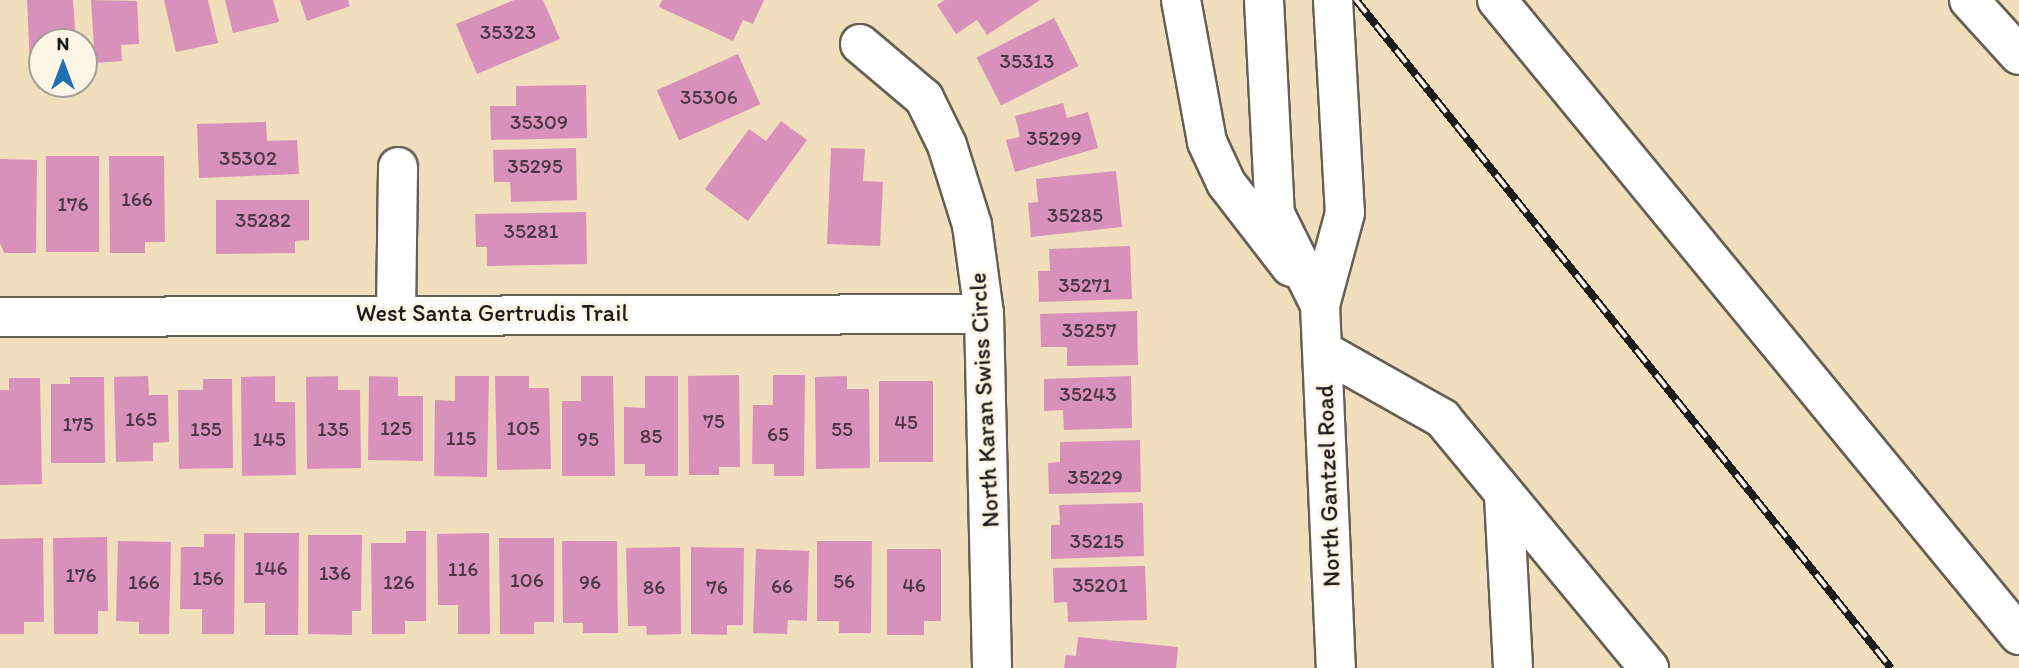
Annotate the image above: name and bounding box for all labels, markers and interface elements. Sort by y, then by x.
house number: 35323 [480,19,536,45]
north arrow [28,28,98,98]
text: N [57,32,69,55]
house number: 35313 [999,48,1055,74]
house number: 35306 [680,84,738,110]
house number: 35309 [510,109,568,135]
house number: 35299 [1026,125,1082,151]
house number: 35302 [219,145,277,171]
house number: 35295 [507,153,563,179]
house number: 166 [121,186,153,212]
house number: 176 [57,191,89,217]
house number: 35285 [1047,202,1103,228]
house number: 35282 [235,207,291,233]
house number: 35281 [504,218,558,244]
street label: North Karan Swiss Circle [963,272,1005,528]
house number: 35271 [1058,272,1112,298]
street label: West Santa Gertrudis Trail [355,299,629,327]
house number: 35257 [1062,317,1116,343]
house number: 35243 [1059,381,1117,407]
street label: North Gantzel Road [1310,384,1346,588]
house number: 165 [125,406,157,432]
house number: 75 [703,408,725,434]
house number: 45 [894,409,918,435]
house number: 175 [62,411,94,437]
house number: 125 [380,415,412,441]
house number: 105 [506,415,540,441]
house number: 155 [190,416,222,442]
house number: 135 [317,416,349,442]
house number: 55 [831,416,853,442]
house number: 65 [767,421,789,447]
house number: 85 [640,423,662,449]
house number: 115 [446,425,476,451]
house number: 145 [252,426,286,452]
house number: 95 [577,426,599,452]
house number: 35229 [1067,464,1123,490]
house number: 35215 [1070,528,1124,554]
house number: 146 [254,555,288,581]
house number: 116 [448,556,478,582]
house number: 136 [319,560,351,586]
house number: 176 [65,562,97,588]
house number: 156 [192,565,224,591]
house number: 106 [510,567,544,593]
house number: 56 [833,568,855,594]
house number: 166 [128,569,160,595]
house number: 126 [383,569,415,595]
house number: 96 [579,569,601,595]
house number: 46 [902,572,926,598]
house number: 35201 [1072,572,1128,598]
house number: 66 [771,573,793,599]
house number: 86 [643,574,665,600]
house number: 76 [706,574,728,600]

